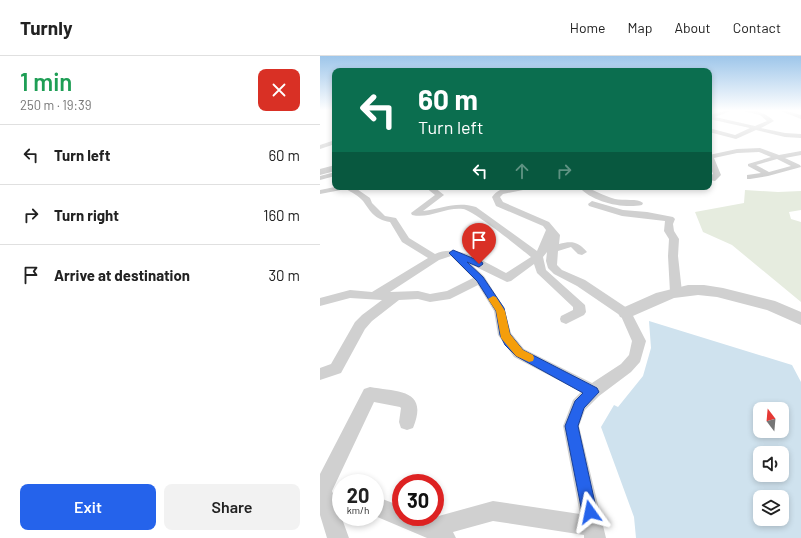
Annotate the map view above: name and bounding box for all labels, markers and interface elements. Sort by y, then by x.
text: Turnly [20,16,72,39]
text: Home [570,19,606,36]
text: Map [628,19,652,36]
text: About [674,19,711,36]
text: Contact [733,19,781,36]
text: 1 min [20,67,72,96]
button: close [258,69,300,111]
text: 60 m [418,82,478,116]
icon: left [352,84,404,136]
text: 250 m · 19:39 [20,97,91,113]
text: Turn left [418,116,484,138]
icon: left [20,144,42,166]
text: Turn left [54,146,110,164]
text: 60 m [268,146,300,164]
icon: left [469,160,491,182]
icon: ahead [511,160,533,182]
icon: right [553,160,575,182]
icon: right [20,204,42,226]
text: Turn right [54,206,119,224]
text: 160 m [263,206,300,224]
pin [462,223,496,264]
icon: arrive [468,229,490,251]
icon: arrive [20,264,42,286]
text: Arrive at destination [54,266,190,284]
text: 30 m [268,266,300,284]
north arrow [753,402,789,438]
map controls [753,402,789,526]
button: sound [753,446,789,482]
speed limit sign: 30 [392,474,444,526]
text: 20 [347,483,369,507]
button: Exit [20,484,156,530]
button: Share [164,484,300,530]
button: layers [753,490,789,526]
position arrow [569,491,611,533]
text: km/h [347,504,369,516]

